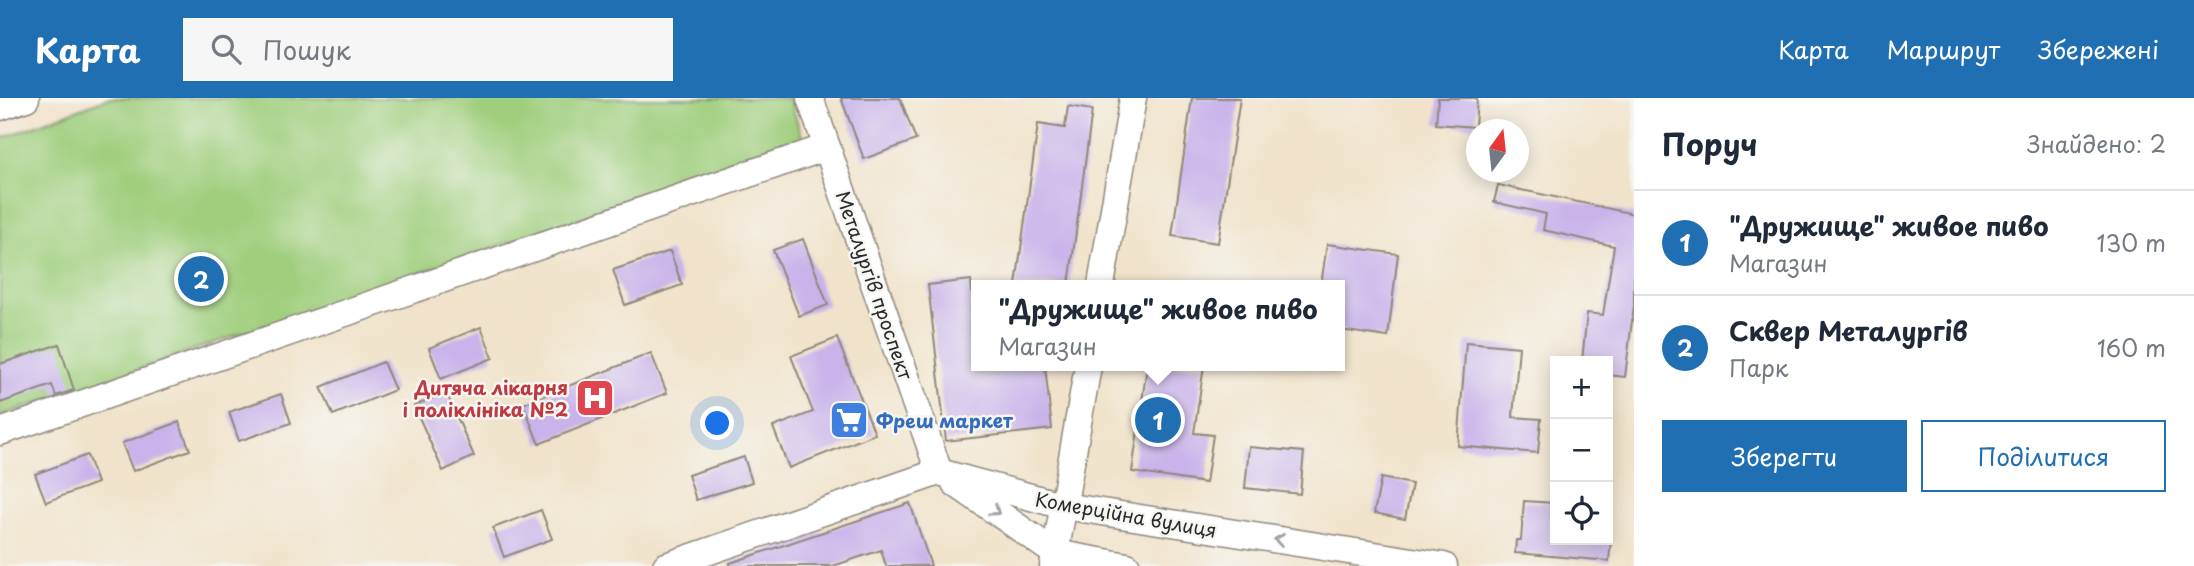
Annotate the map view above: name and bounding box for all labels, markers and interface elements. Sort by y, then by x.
search box [183,18,673,81]
text: Карта [35,24,141,74]
icon: search [207,30,245,68]
text: Пошук [263,30,351,69]
text: Карта [1778,31,1849,67]
text: Маршрут [1887,31,2000,67]
text: Збережені [2038,31,2159,67]
north arrow [1466,119,1529,182]
text: Поруч [1662,121,1757,166]
text: Знайдено: 2 [2027,126,2166,161]
street label: Металургів проспект [830,187,921,384]
text: "Дружище" живое пиво [1729,206,2049,245]
text: 1 [1680,225,1691,260]
text: 130 m [2096,225,2166,260]
text: Магазин [1729,245,1828,280]
pin: 2 [178,253,224,305]
popup [971,280,1345,371]
text: "Дружище" живое пиво [998,289,1318,328]
text: Сквер Металургів [1729,311,1968,350]
text: Магазин [998,328,1097,363]
text: 2 [1677,330,1693,365]
text: 160 m [2097,330,2166,365]
text: Парк [1729,350,1788,385]
map controls [1550,356,1613,545]
button: + [1550,356,1613,419]
place label: Дитяча лікарня і поліклініка №2 [403,373,568,423]
hospital icon: Дитяча лікарня і поліклініка №2 [574,377,616,419]
pin: 1 [1135,394,1181,446]
supermarket icon: Фреш маркет [828,399,870,441]
your location [700,406,734,440]
place label: Фреш маркет [876,406,1014,434]
button: − [1550,419,1613,482]
button: Зберегти [1662,420,1907,492]
button: Поділитися [1921,420,2166,492]
button: locate [1550,482,1613,545]
street label: Комерційна вулиця [1033,484,1219,544]
one-way arrow [987,503,1000,515]
one-way arrow [1273,533,1285,548]

